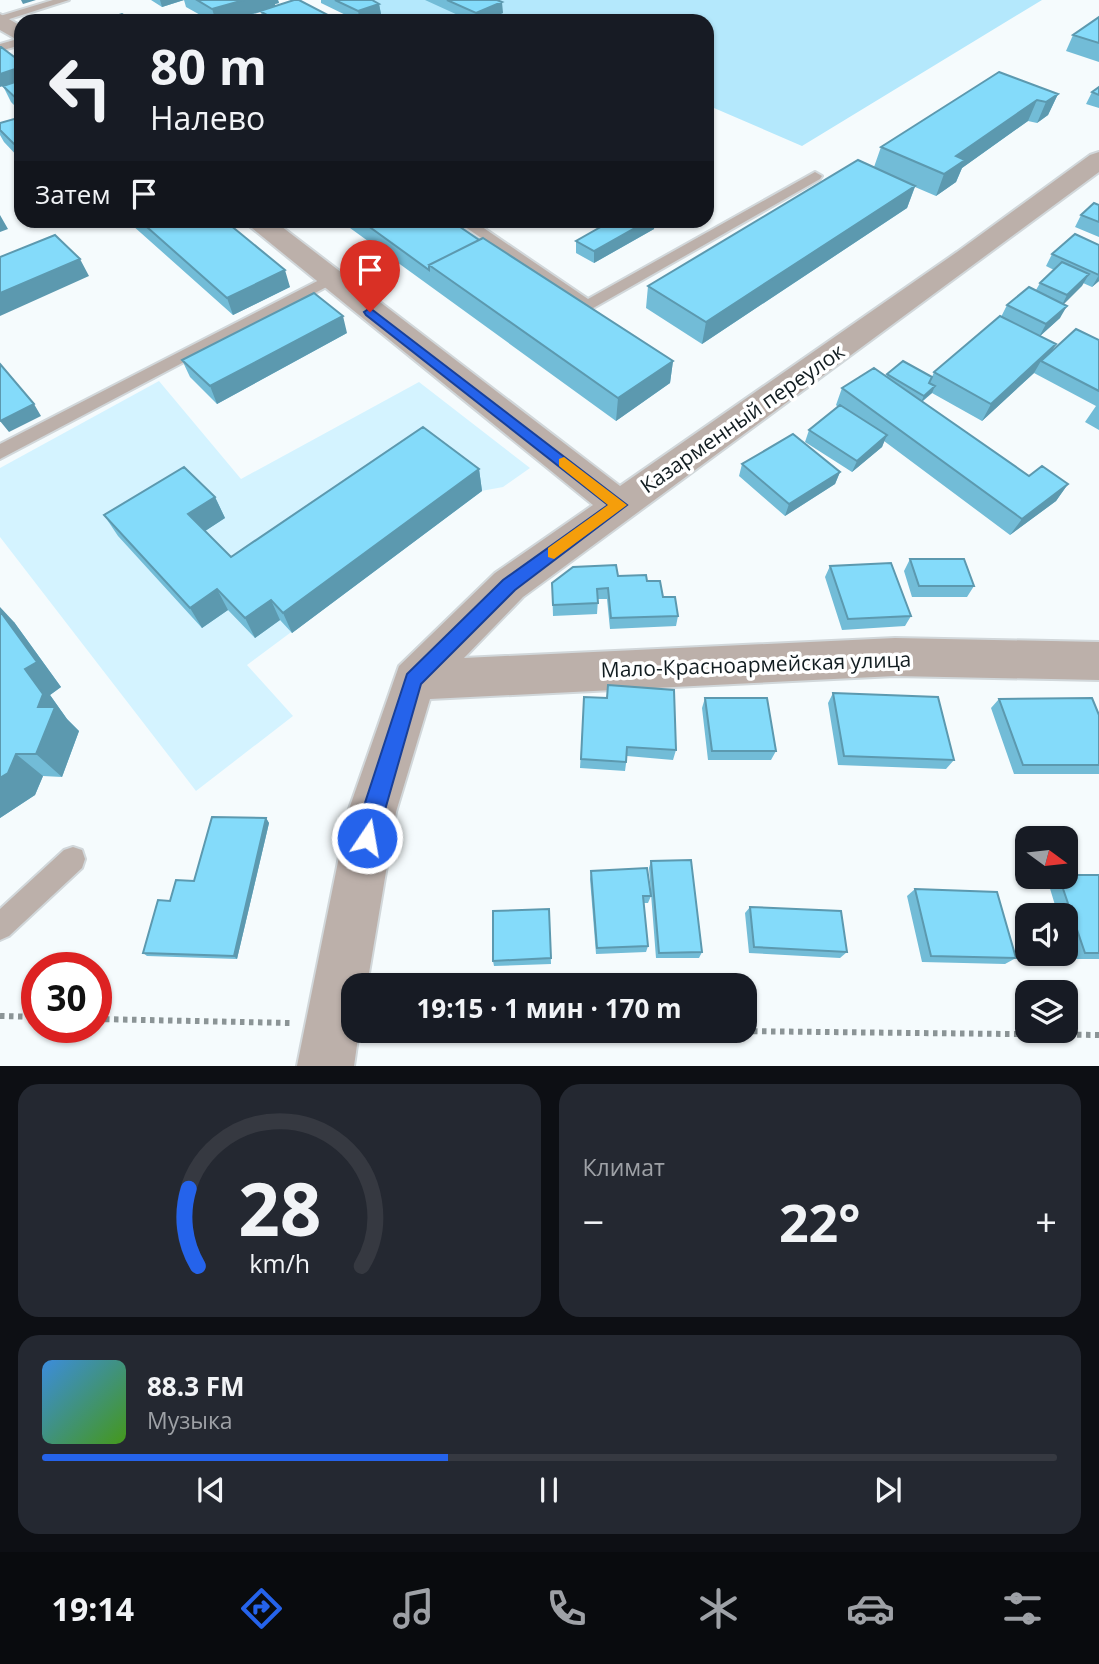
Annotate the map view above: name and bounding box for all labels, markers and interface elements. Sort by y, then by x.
text: 80 m [150,33,267,99]
icon: left [35,42,126,133]
text: Налево [150,96,265,139]
icon: arrive [125,175,163,213]
text: Затем [35,176,111,212]
pin [340,240,400,312]
icon: arrive [351,251,389,289]
street label: Казарменный переулок [634,337,850,499]
street label: Мало-Красноармейская улица [600,645,912,683]
position arrow [330,801,404,875]
north arrow [1015,826,1078,889]
map controls [1015,826,1078,1043]
button: sound [1015,903,1078,966]
speed limit sign: 30 [21,952,112,1043]
button: layers [1015,980,1078,1043]
text: 19:15 · 1 мин · 170 m [416,990,682,1026]
text: Климат [583,1151,665,1183]
text: 28 [238,1159,321,1258]
text: 22° [779,1186,861,1257]
text: − [583,1195,604,1247]
text: + [1035,1195,1057,1247]
text: km/h [249,1246,310,1280]
text: 88.3 FM [147,1368,245,1404]
text: Музыка [147,1404,233,1436]
icon: previous [192,1471,230,1509]
icon: pause [530,1471,568,1509]
icon: next [869,1471,907,1509]
icon: directions [237,1584,286,1633]
icon: music [389,1584,438,1633]
icon: phone [542,1584,591,1633]
icon: climate [694,1584,743,1633]
icon: car [846,1584,895,1633]
icon: filters [998,1584,1047,1633]
text: 19:14 [52,1587,134,1630]

